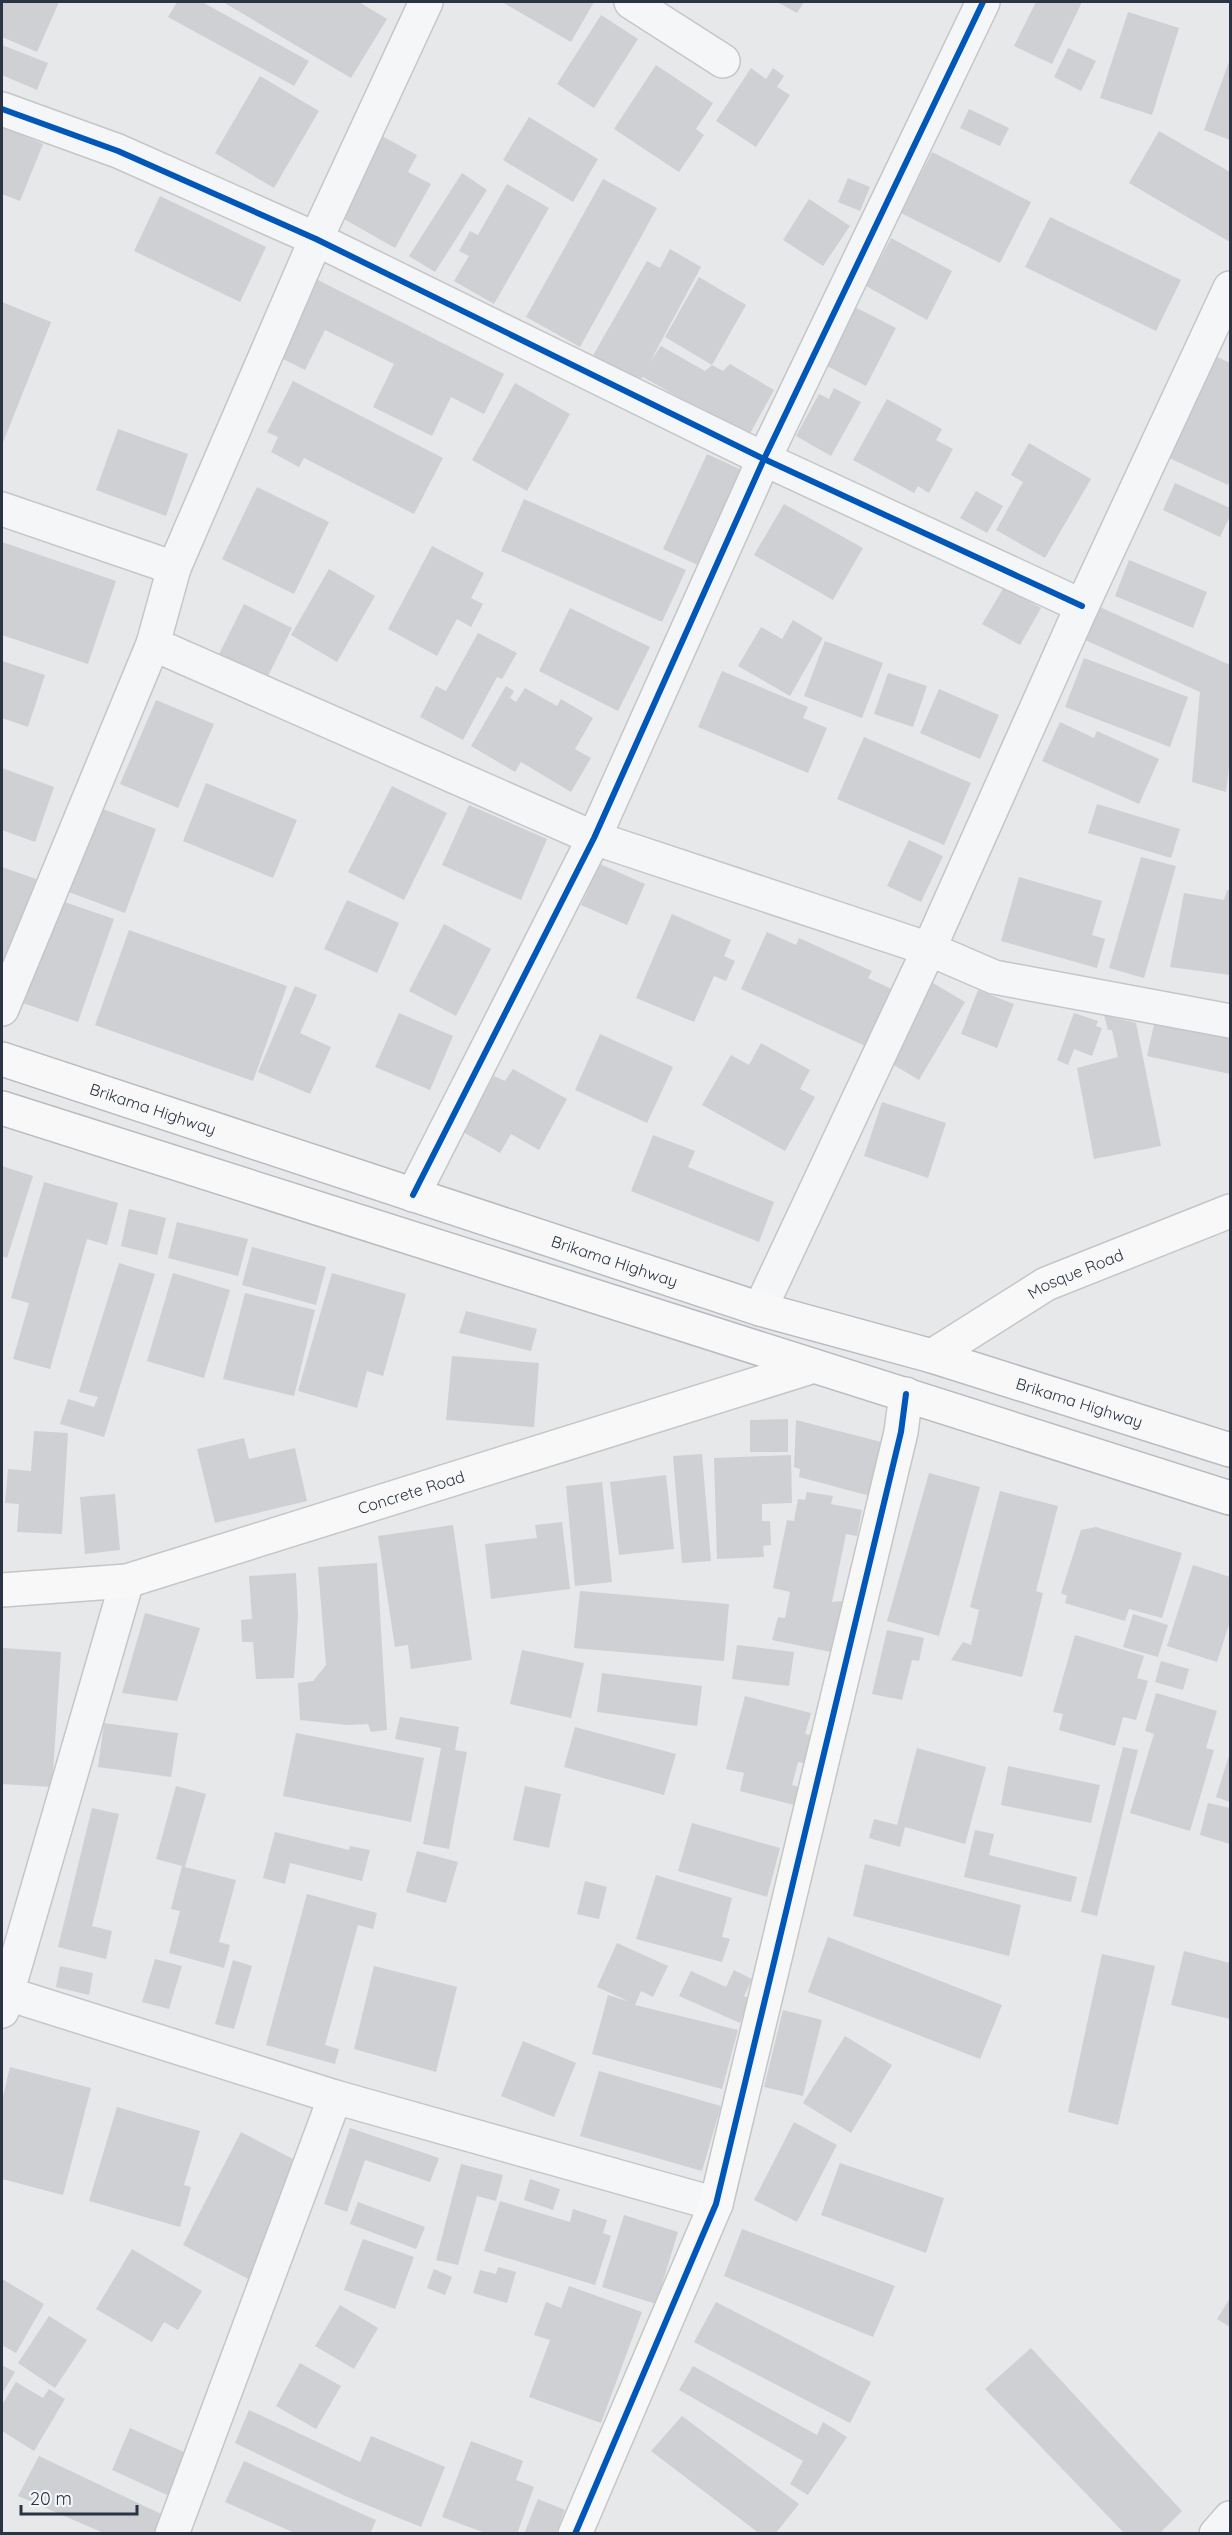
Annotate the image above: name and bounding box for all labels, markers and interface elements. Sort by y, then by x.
street label: Brikama Highway [87,1079,219,1139]
street label: Brikama Highway [549,1231,680,1291]
street label: Mosque Road [1024,1244,1126,1303]
street label: Brikama Highway [1013,1373,1145,1432]
street label: Concrete Road [355,1466,467,1518]
scale bar [21,2478,136,2516]
text: 20 m [30,2487,72,2510]

